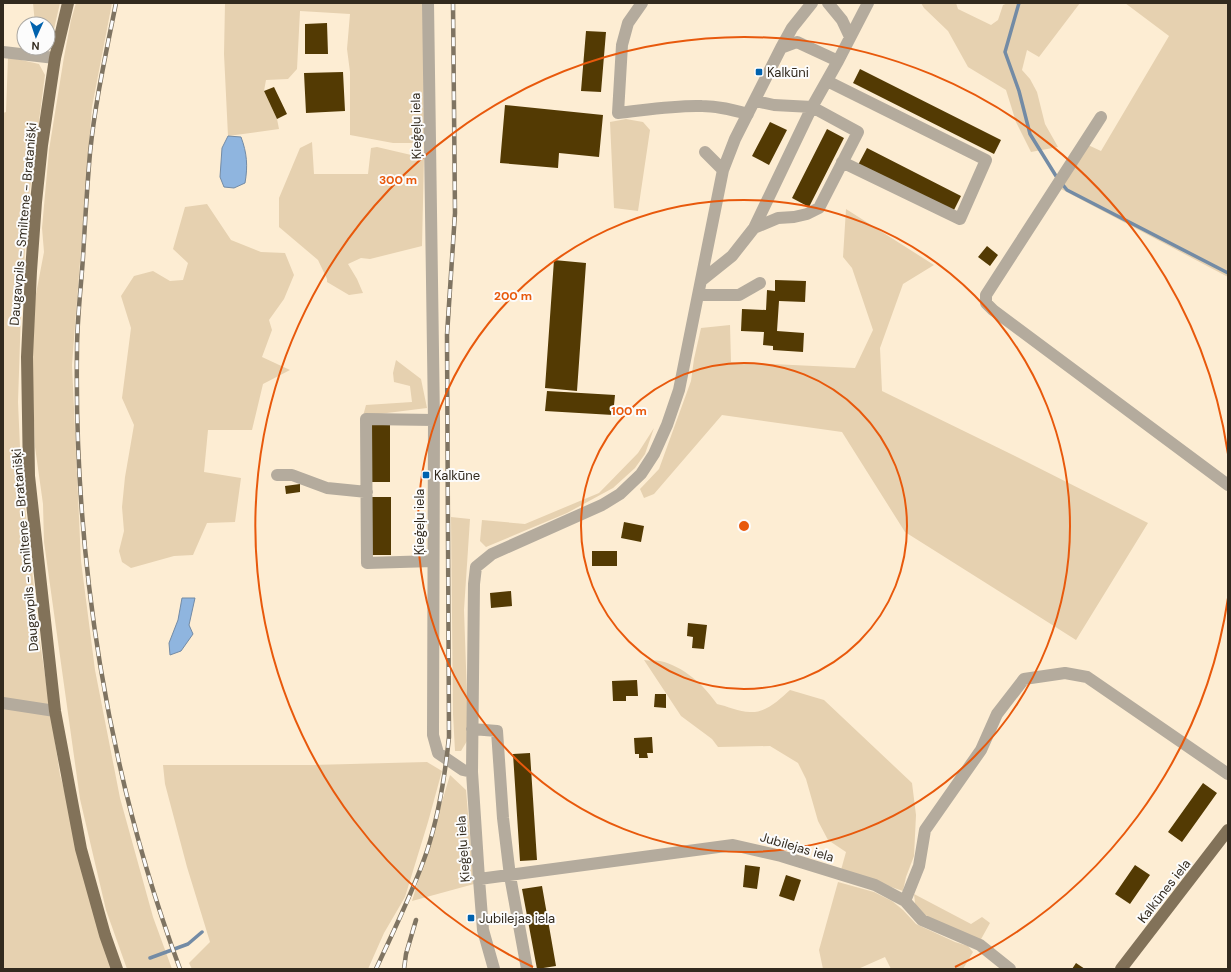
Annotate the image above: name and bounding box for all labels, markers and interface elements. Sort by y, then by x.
north arrow [16,16,56,56]
text: N [31,39,40,53]
place label: Kalkūni [767,64,809,81]
marker: Kalkūni [754,67,764,77]
street label: Ķieģeļu iela [407,92,425,160]
street label: Daugavpils - Smiltene - Bratanišķi [6,122,40,326]
text: 300 m [379,172,417,188]
text: 200 m [494,288,532,304]
text: 100 m [611,403,647,419]
street label: Daugavpils - Smiltene - Bratanišķi [8,448,42,652]
place label: Kalkūne [434,467,480,484]
marker: Kalkūne [421,470,431,480]
street label: Ķieģeļu iela [411,489,428,555]
centre of rings [737,519,751,533]
street label: Ķieģeļu iela [452,815,474,883]
street label: Jubilejas iela [758,828,836,866]
street label: Kalkūnes iela [1134,856,1194,926]
place label: Jubilejas iela [479,910,555,927]
marker: Jubilejas iela [466,913,476,923]

